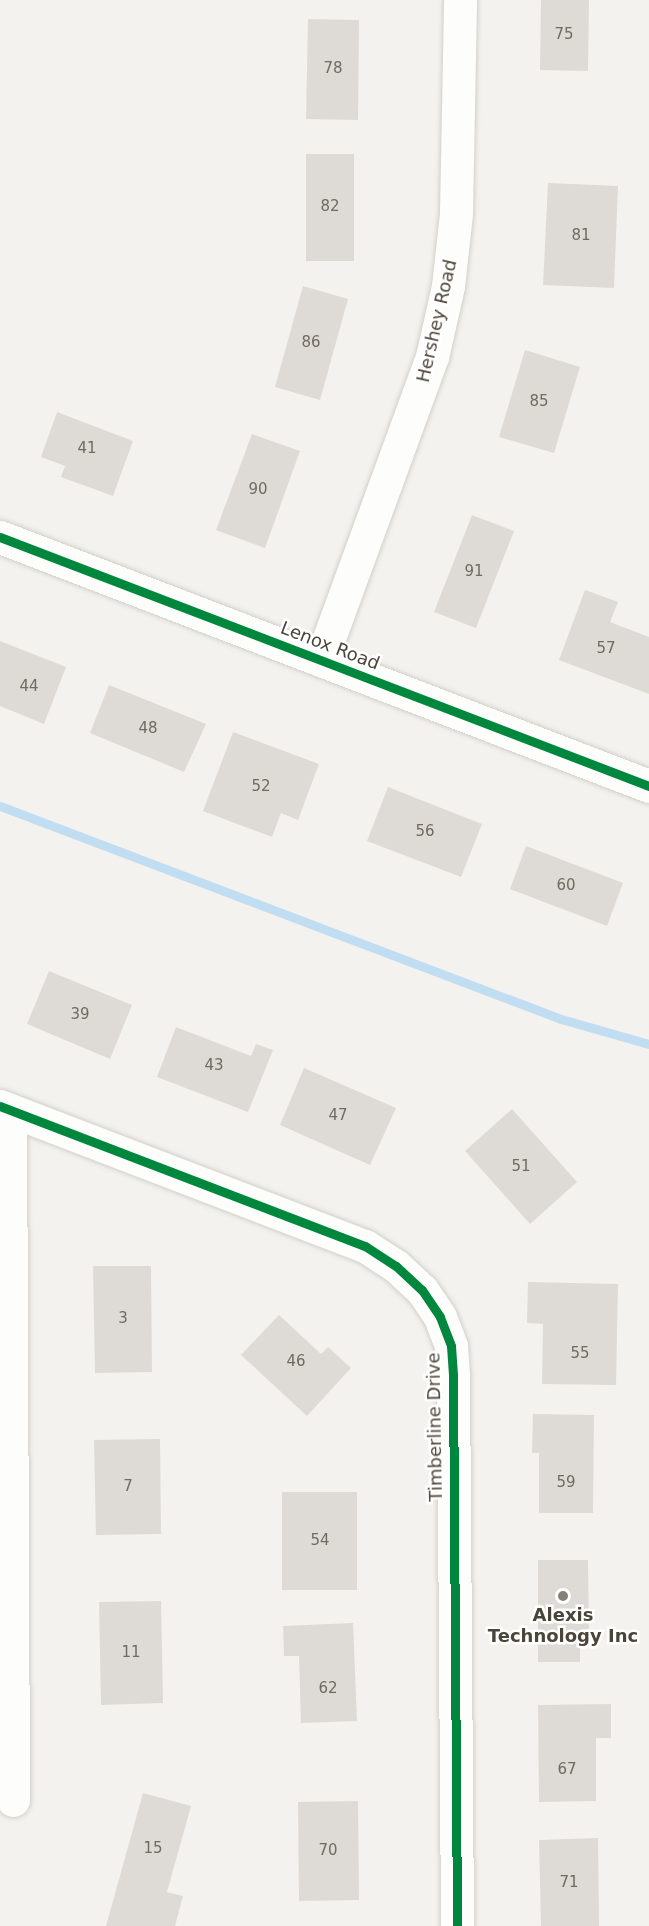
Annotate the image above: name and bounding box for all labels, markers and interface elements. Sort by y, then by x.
house number: 75 [554,26,574,44]
house number: 78 [323,60,343,78]
house number: 82 [320,198,340,216]
house number: 81 [571,227,591,245]
street label: Hershey Road [412,257,462,385]
house number: 86 [301,334,321,352]
house number: 85 [529,393,549,411]
house number: 41 [77,440,97,458]
house number: 90 [248,481,268,499]
house number: 91 [464,563,484,581]
street label: Lenox Road [277,617,383,675]
house number: 57 [596,640,616,658]
house number: 44 [19,678,39,696]
house number: 48 [138,720,158,738]
house number: 52 [251,778,271,796]
house number: 56 [415,823,435,841]
house number: 60 [556,877,576,895]
house number: 39 [70,1006,90,1024]
house number: 43 [204,1057,224,1075]
house number: 47 [328,1107,348,1125]
house number: 51 [511,1158,531,1176]
house number: 3 [118,1310,128,1328]
house number: 55 [570,1345,590,1363]
street label: Timberline Drive [423,1352,447,1502]
house number: 46 [286,1353,306,1371]
house number: 59 [556,1474,576,1492]
house number: 7 [123,1478,133,1496]
house number: 54 [310,1532,330,1550]
marker: Alexis Technology Inc [556,1589,570,1603]
place label: Alexis Technology Inc [488,1605,638,1648]
house number: 11 [121,1644,141,1662]
house number: 62 [318,1680,338,1698]
house number: 67 [557,1761,577,1779]
house number: 15 [143,1840,163,1858]
house number: 70 [318,1842,338,1860]
house number: 71 [559,1874,579,1892]

